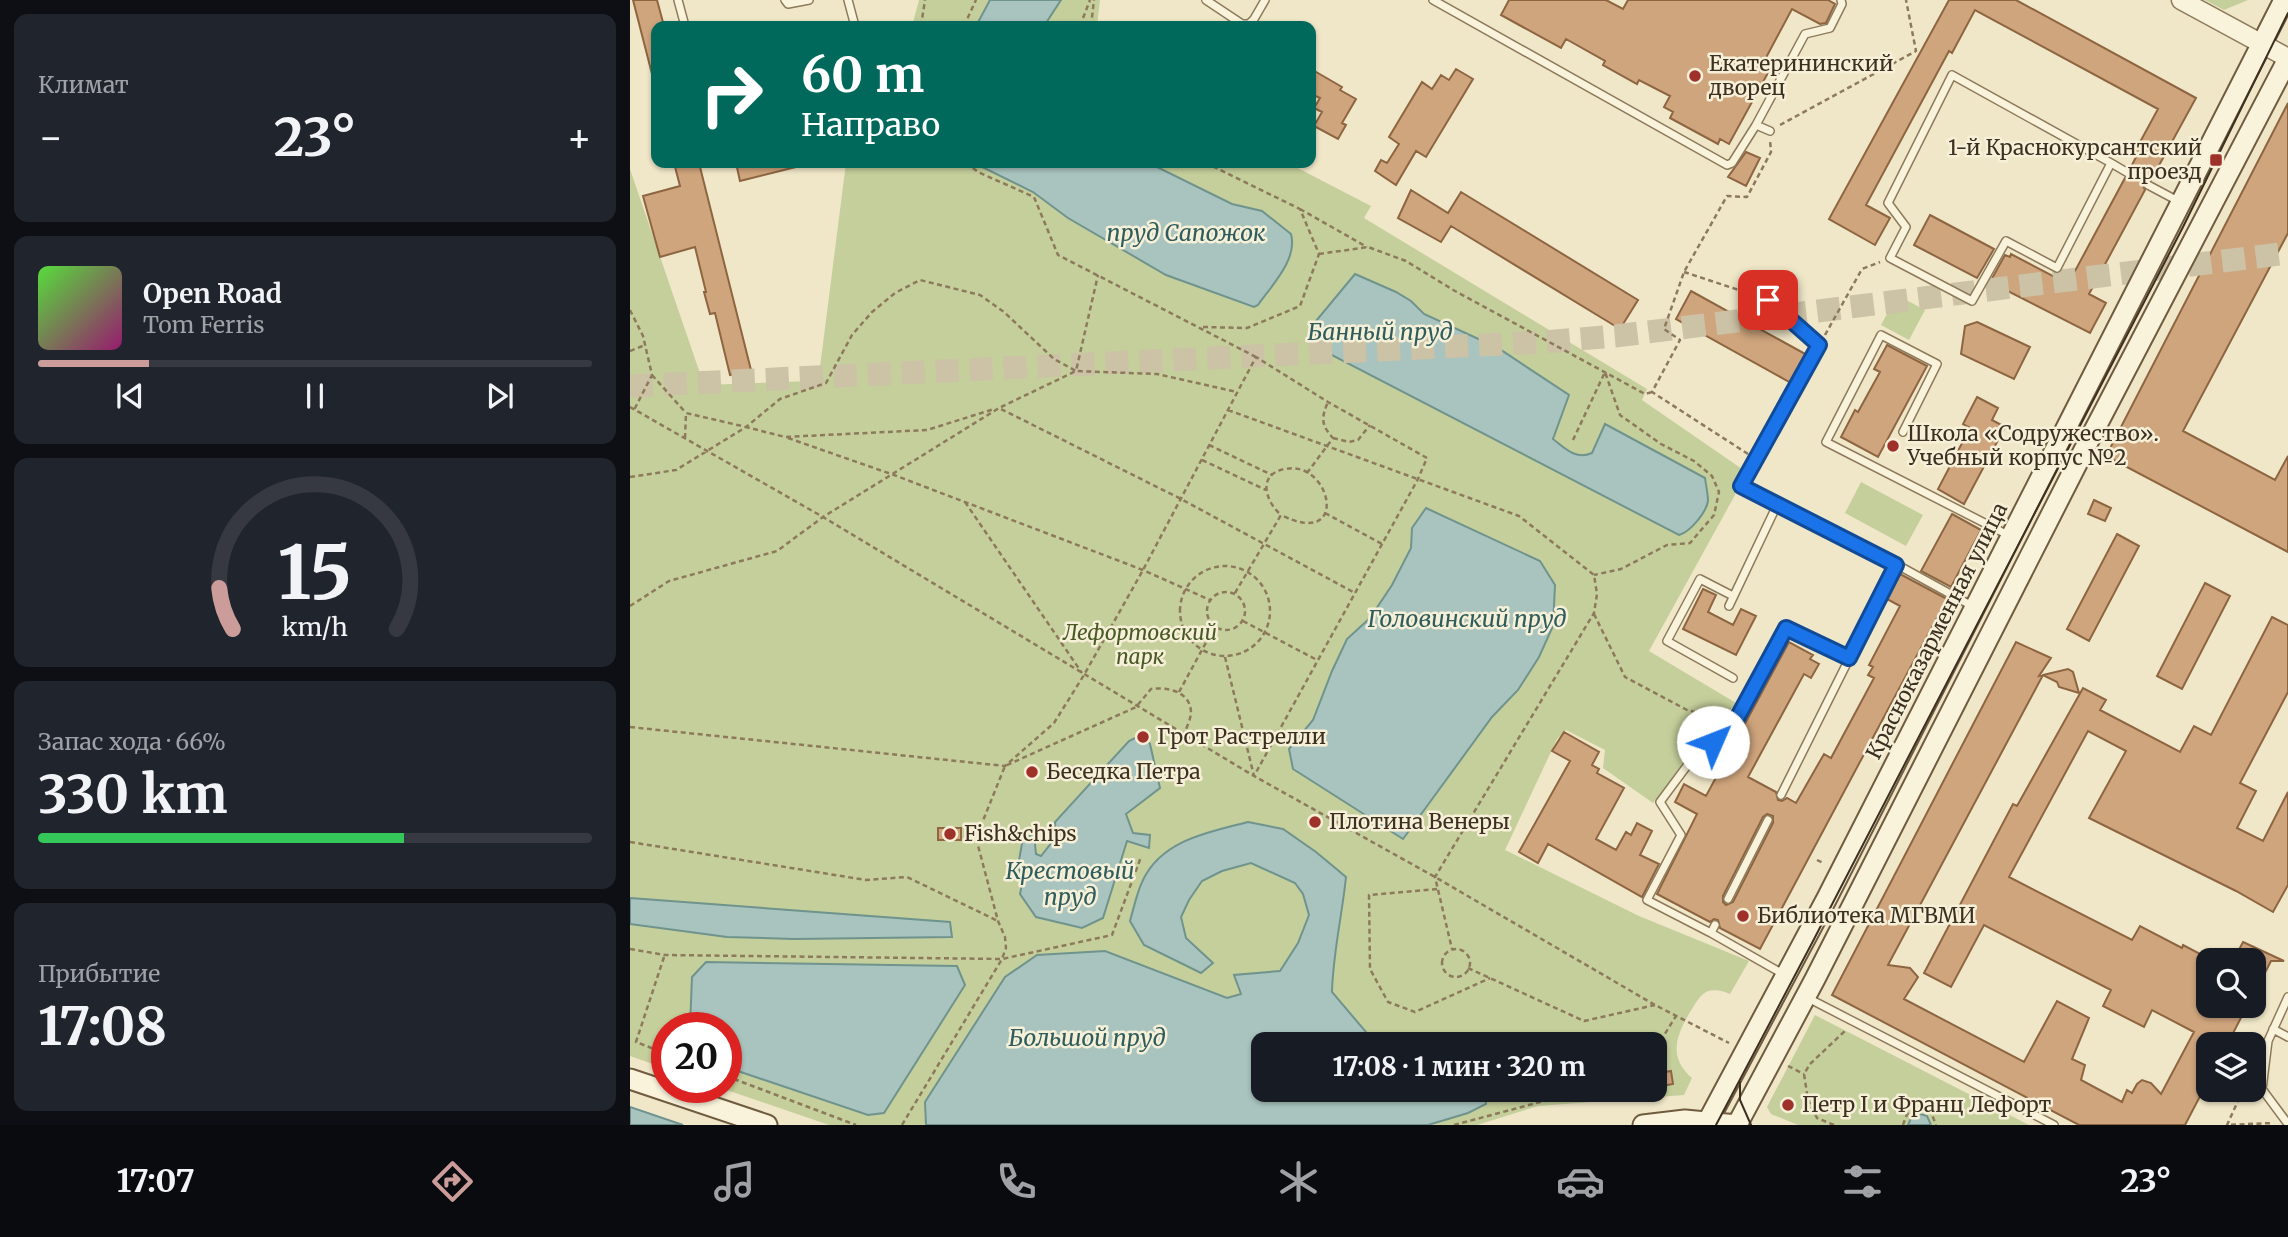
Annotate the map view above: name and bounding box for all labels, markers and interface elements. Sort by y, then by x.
text: 60 m [801,44,924,105]
icon: right [686,49,777,140]
place label: Екатерининский дворец [1708,50,1893,101]
marker: Екатерининский дворец [1687,68,1703,84]
text: Климат [38,70,129,99]
text: 23° [274,105,356,170]
text: Направо [801,105,940,145]
text: − [38,114,63,161]
text: + [567,114,592,161]
place label: 1-й Краснокурсантский проезд [1948,134,2202,185]
marker: 1-й Краснокурсантский проезд [2208,152,2224,168]
water label: пруд Сапожок [1106,218,1266,247]
pin [1738,270,1798,330]
text: Open Road [143,277,282,310]
icon: arrive [1749,281,1787,319]
text: Tom Ferris [143,310,265,339]
water label: Банный пруд [1307,317,1453,346]
icon: previous [111,377,149,415]
icon: pause [296,377,334,415]
icon: next [481,377,519,415]
place label: Школа «Содружество». Учебный корпус №2 [1906,420,2159,471]
marker: Школа «Содружество». Учебный корпус №2 [1885,438,1901,454]
street label: Красноказарменная улица [1860,498,2013,764]
text: 15 [278,527,352,619]
water label: Головинский пруд [1368,604,1566,633]
text: km/h [282,610,348,642]
park label: Лефортовский парк [1062,619,1217,670]
position arrow [1676,705,1750,779]
place label: Грот Растрелли [1157,723,1326,750]
text: Запас хода · 66% [38,727,226,756]
marker: Грот Растрелли [1135,729,1151,745]
place label: Беседка Петра [1046,758,1201,785]
text: 330 km [38,762,228,827]
marker: Беседка Петра [1024,764,1040,780]
place label: Плотина Венеры [1329,808,1510,835]
marker: Плотина Венеры [1307,814,1323,830]
place label: Fish&chips [964,820,1077,847]
marker: Fish&chips [942,826,958,842]
water label: Крестовый пруд [1005,856,1135,911]
place label: Библиотека МГВМИ [1757,902,1976,929]
marker: Библиотека МГВМИ [1735,908,1751,924]
map controls [2196,948,2266,1102]
button: search [2196,948,2266,1018]
text: Прибытие [38,959,160,988]
text: 17:08 [38,994,167,1059]
speed limit sign: 20 [651,1012,742,1103]
water label: Большой пруд [1008,1023,1166,1052]
button: layers [2196,1032,2266,1102]
text: 17:08 · 1 мин · 320 m [1332,1050,1586,1083]
place label: Петр I и Франц Лефорт [1802,1091,2052,1118]
marker: Петр I и Франц Лефорт [1780,1097,1796,1113]
icon: directions [428,1157,477,1206]
icon: music [710,1157,759,1206]
icon: phone [992,1157,1041,1206]
icon: climate [1274,1157,1323,1206]
icon: car [1556,1157,1605,1206]
icon: filters [1838,1157,1887,1206]
text: 17:07 [117,1161,195,1201]
text: 23° [2121,1161,2171,1201]

